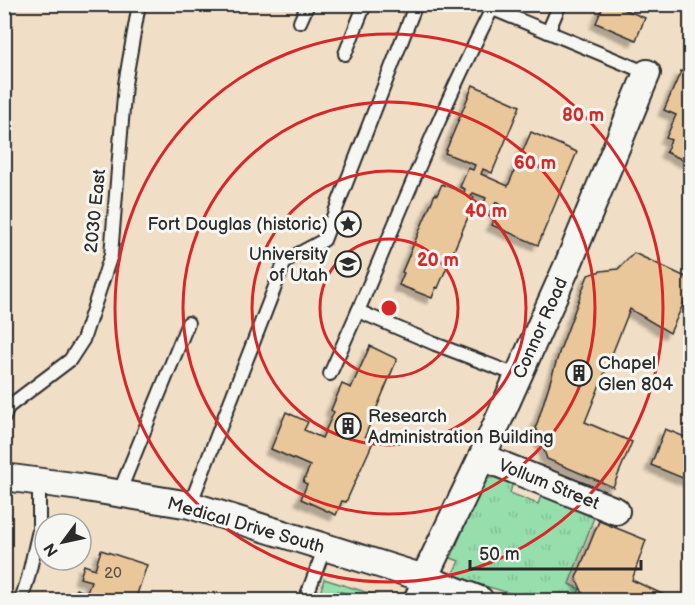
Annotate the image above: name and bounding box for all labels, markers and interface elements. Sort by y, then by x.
text: 80 m [562,105,604,126]
text: 60 m [514,153,556,174]
street label: 2030 East [81,168,110,254]
text: 40 m [465,201,507,222]
place icon: Fort Douglas (historic) [333,209,363,239]
place label: Fort Douglas (historic) [148,214,328,235]
place label: University of Utah [249,244,329,286]
school or university icon: University of Utah [333,249,363,279]
text: 20 m [417,250,459,271]
street label: Connor Road [509,274,572,382]
centre of rings [379,298,399,318]
place label: Chapel Glen 804 [598,353,673,395]
building icon: Chapel Glen 804 [564,358,594,388]
place label: Research Administration Building [368,406,554,448]
building icon: Research Administration Building [333,411,363,441]
street label: Vollum Street [495,455,603,514]
street label: Medical Drive South [165,493,327,558]
north arrow [33,512,93,572]
scale bar [470,533,641,571]
text: N [40,539,63,560]
text: 50 m [479,544,520,565]
house number: 20 [104,564,122,583]

